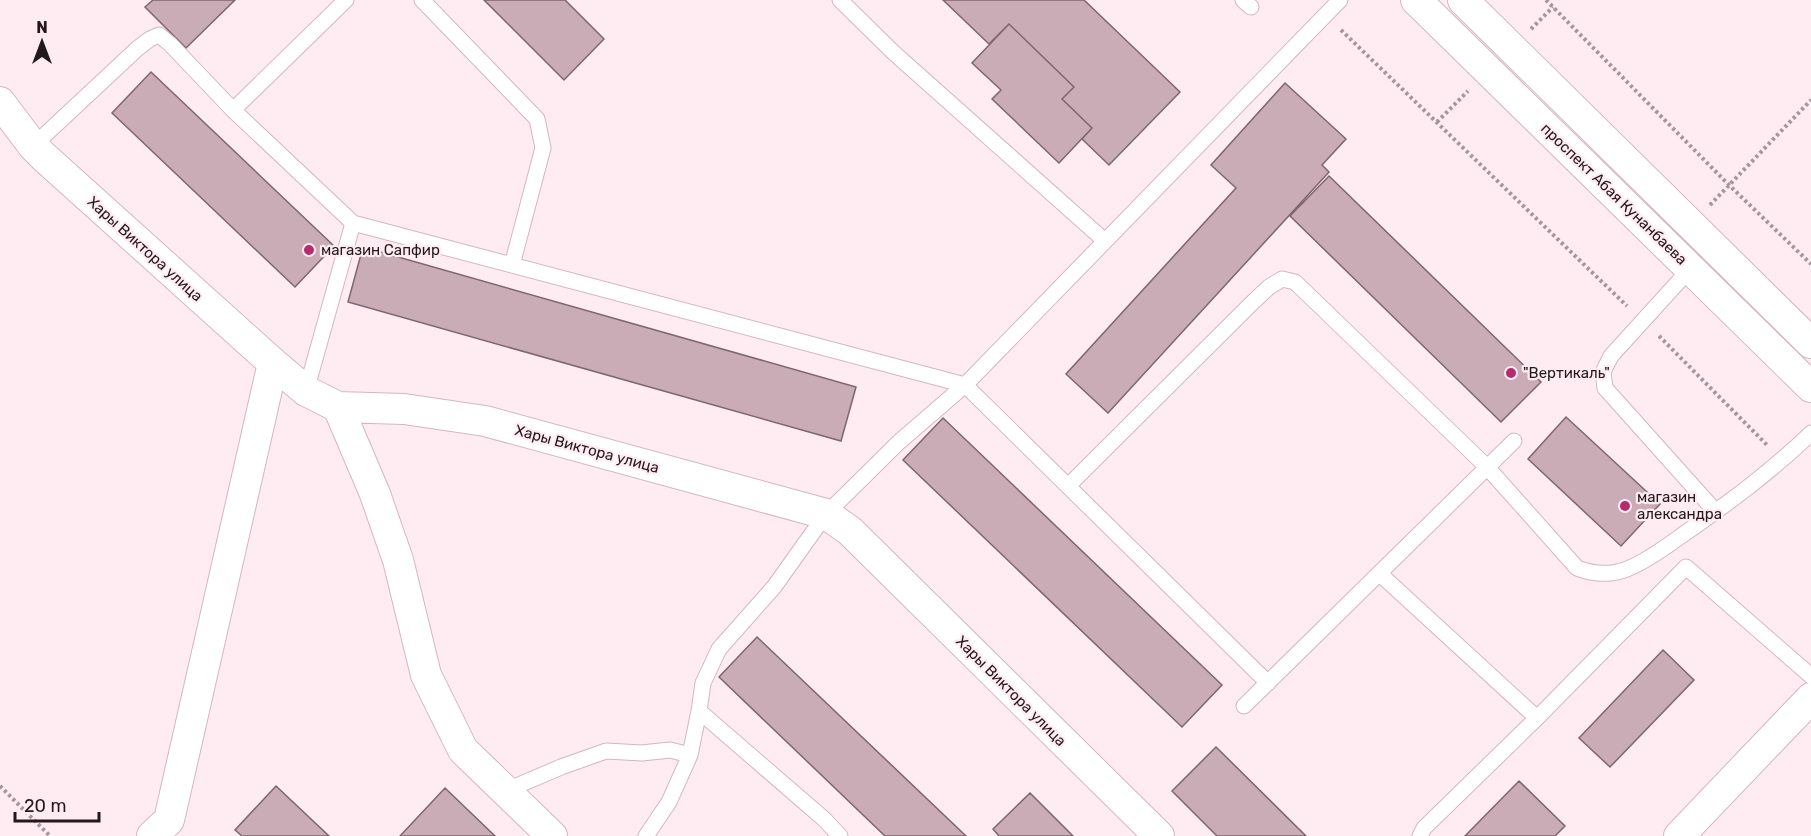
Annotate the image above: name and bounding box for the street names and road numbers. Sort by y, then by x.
street label: проспект Абая Кунанбаева [1537,119,1691,269]
street label: Хары Виктора улица [84,193,206,305]
street label: Хары Виктора улица [513,421,661,477]
street label: Хары Виктора улица [952,632,1070,750]

